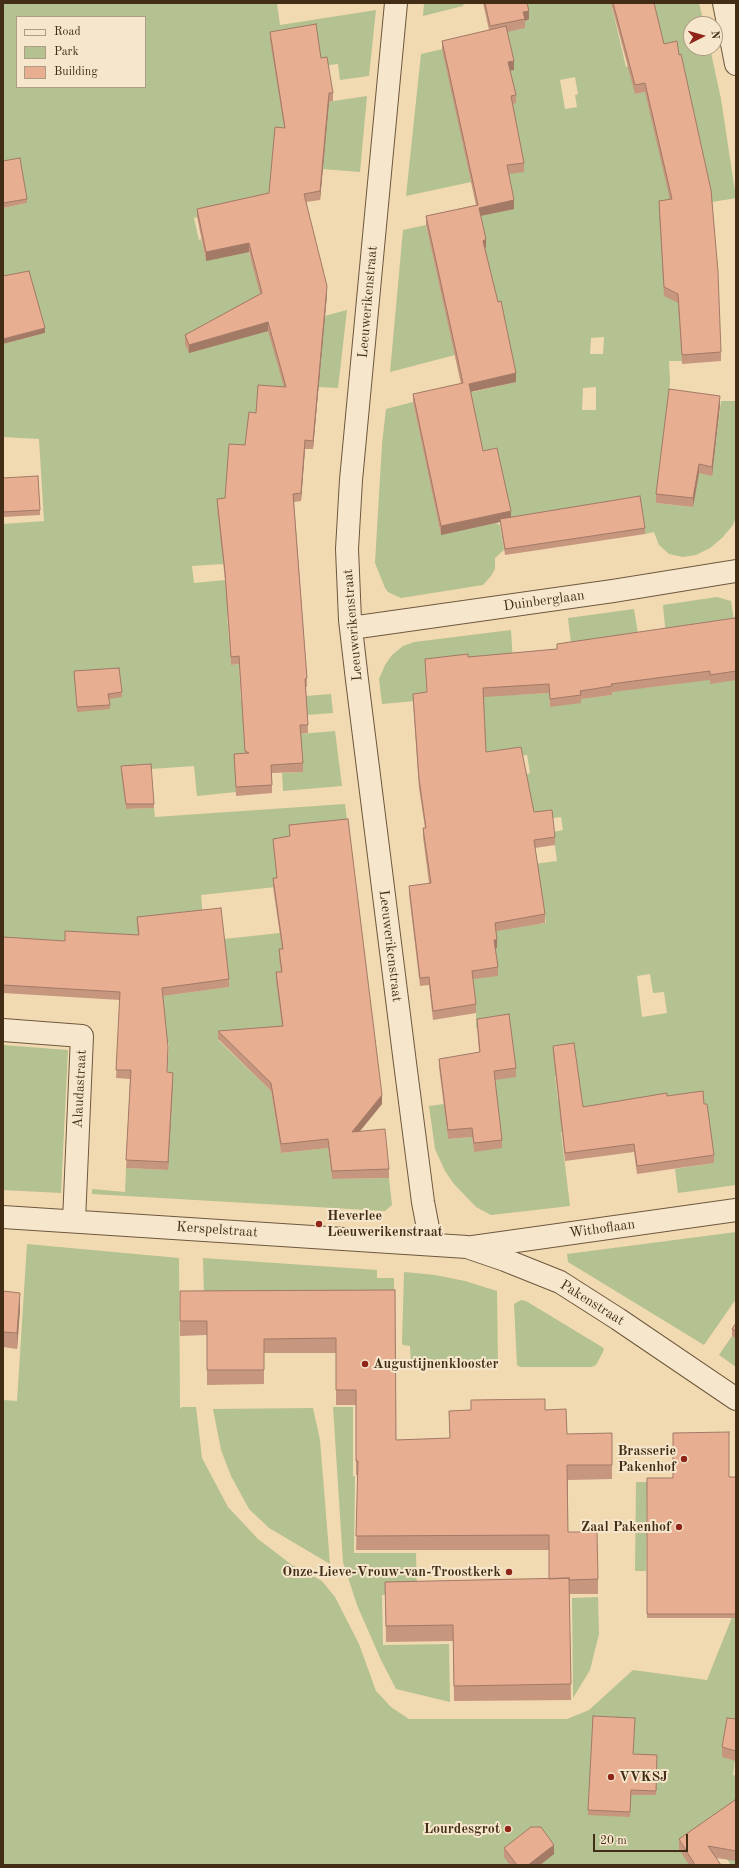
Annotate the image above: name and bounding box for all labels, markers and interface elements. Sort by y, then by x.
legend [16,16,146,88]
north arrow [683,16,723,56]
text: Road [54,26,81,38]
text: N [709,30,720,40]
text: Park [54,46,79,58]
text: Building [54,66,98,78]
street label: Leeuwerikenstraat [355,245,381,359]
street label: Leeuwerikenstraat [340,568,366,682]
street label: Duinberglaan [502,587,586,615]
street label: Leeuwerikenstraat [375,889,405,1003]
street label: Alaudastraat [70,1049,90,1129]
place label: Heverlee Leeuwerikenstraat [327,1208,443,1240]
street label: Withoflaan [568,1216,636,1242]
street label: Kerspelstraat [176,1219,258,1241]
marker: Heverlee Leeuwerikenstraat [314,1219,324,1229]
street label: Pakenstraat [557,1277,627,1329]
place label: Augustijnenklooster [373,1356,499,1372]
marker: Augustijnenklooster [360,1359,370,1369]
place label: Brasserie Pakenhof [617,1443,676,1476]
marker: Brasserie Pakenhof [679,1454,689,1464]
place label: Zaal Pakenhof [581,1519,671,1535]
marker: Zaal Pakenhof [674,1522,684,1532]
place label: Onze-Lieve-Vrouw-van-Troostkerk [282,1564,501,1580]
marker: Onze-Lieve-Vrouw-van-Troostkerk [504,1567,514,1577]
place label: VVKSJ [619,1769,668,1785]
marker: VVKSJ [606,1772,616,1782]
place label: Lourdesgrot [424,1821,500,1837]
marker: Lourdesgrot [503,1824,513,1834]
scale bar [595,1826,690,1852]
text: 20 m [600,1835,627,1847]

